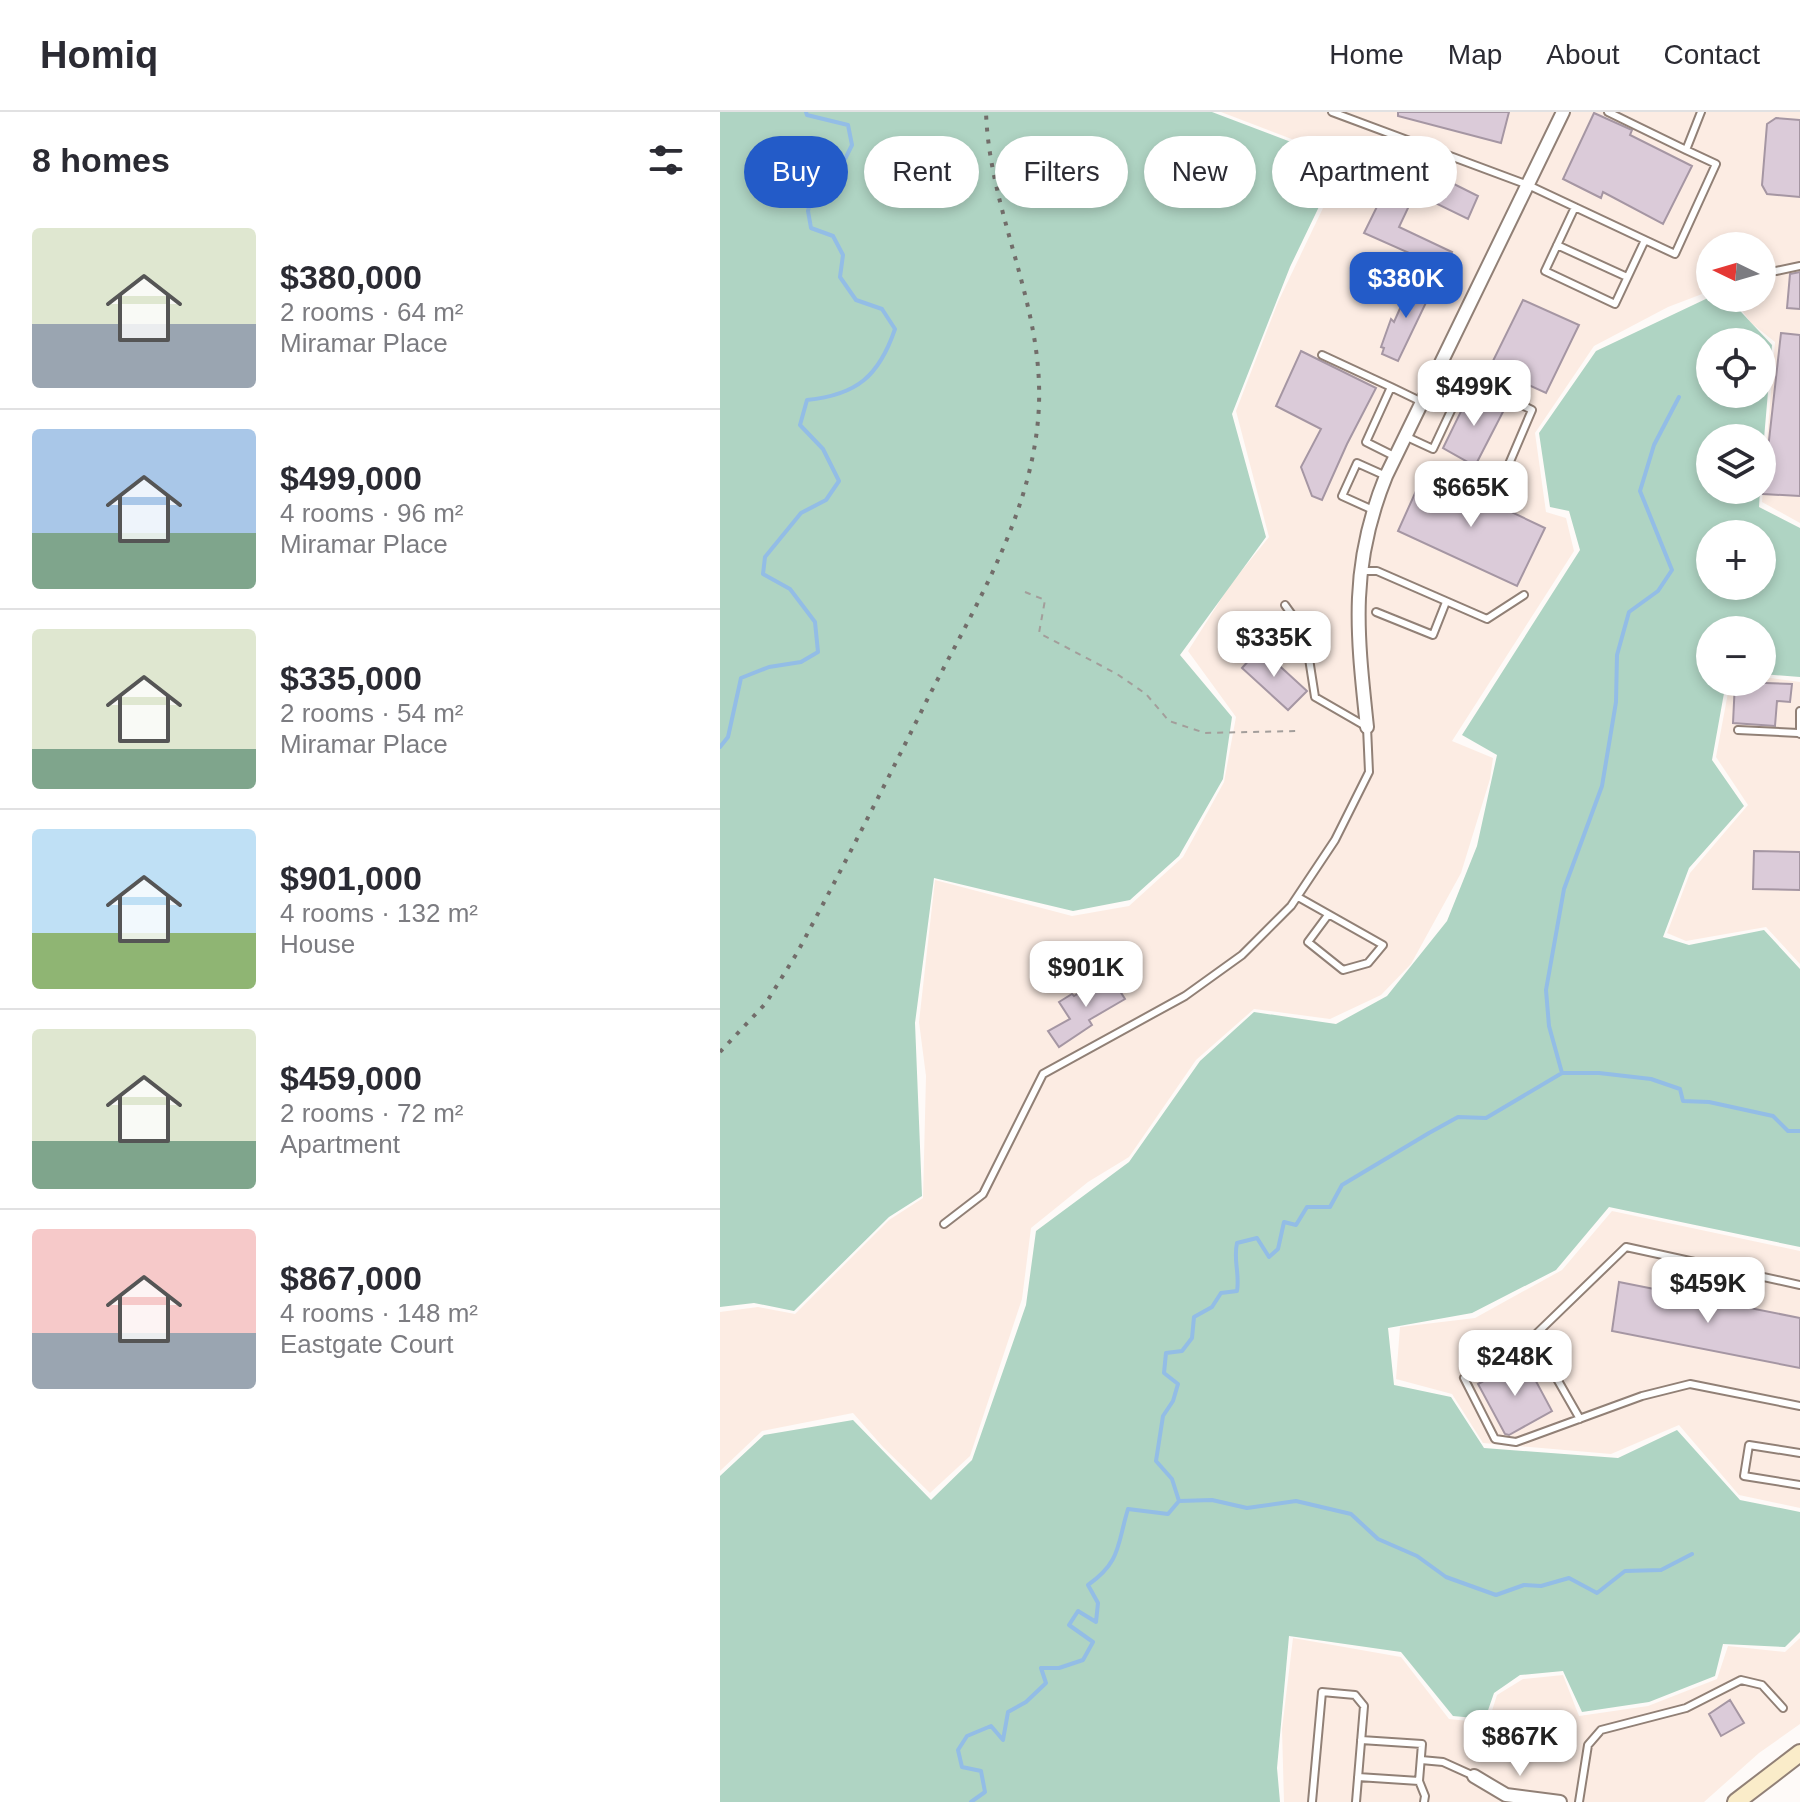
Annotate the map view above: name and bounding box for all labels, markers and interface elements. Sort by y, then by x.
text: Homiq [40,34,158,76]
text: Home [1329,39,1404,70]
text: Map [1448,39,1502,70]
text: About [1546,39,1620,70]
text: Contact [1664,39,1760,70]
chip: Buy [744,136,848,208]
chip: Rent [864,136,979,208]
chip: Filters [995,136,1128,208]
chip: New [1144,136,1256,208]
chip: Apartment [1272,136,1457,208]
icon: filters [644,138,688,182]
text: 8 homes [32,141,170,179]
north arrow [1696,232,1776,312]
map controls [1696,232,1776,696]
pin: $380K [1350,252,1462,320]
text: $380,000 [280,258,422,296]
icon: home [96,260,192,356]
text: $380K [1368,263,1444,293]
text: 2 rooms · 64 m² [280,297,464,327]
text: Miramar Place [280,328,448,358]
button: locate [1696,328,1776,408]
pin: $499K [1418,360,1530,428]
text: $499K [1436,371,1512,401]
button: layers [1696,424,1776,504]
text: $499,000 [280,459,422,497]
icon: home [96,461,192,557]
pin: $665K [1415,461,1527,529]
text: $665K [1433,472,1509,502]
text: 4 rooms · 96 m² [280,498,464,528]
button: + [1696,520,1776,600]
text: Miramar Place [280,529,448,559]
pin: $335K [1218,611,1330,679]
button: − [1696,616,1776,696]
text: $335K [1236,622,1312,652]
text: $335,000 [280,659,422,697]
icon: home [96,661,192,757]
text: 2 rooms · 54 m² [280,698,464,728]
text: Miramar Place [280,729,448,759]
text: $901,000 [280,859,422,897]
icon: home [96,861,192,957]
text: 4 rooms · 132 m² [280,898,478,928]
text: House [280,929,355,959]
pin: $901K [1030,941,1142,1009]
text: $901K [1048,952,1124,982]
text: $459,000 [280,1059,422,1097]
icon: home [96,1061,192,1157]
text: 2 rooms · 72 m² [280,1098,464,1128]
text: Apartment [280,1129,400,1159]
pin: $459K [1652,1257,1764,1325]
text: $867,000 [280,1259,422,1297]
icon: home [96,1261,192,1357]
text: $459K [1670,1268,1746,1298]
text: 4 rooms · 148 m² [280,1298,478,1328]
text: Eastgate Court [280,1329,453,1359]
pin: $248K [1459,1330,1571,1398]
text: $248K [1477,1341,1553,1371]
pin: $867K [1464,1710,1576,1778]
text: $867K [1482,1721,1558,1751]

